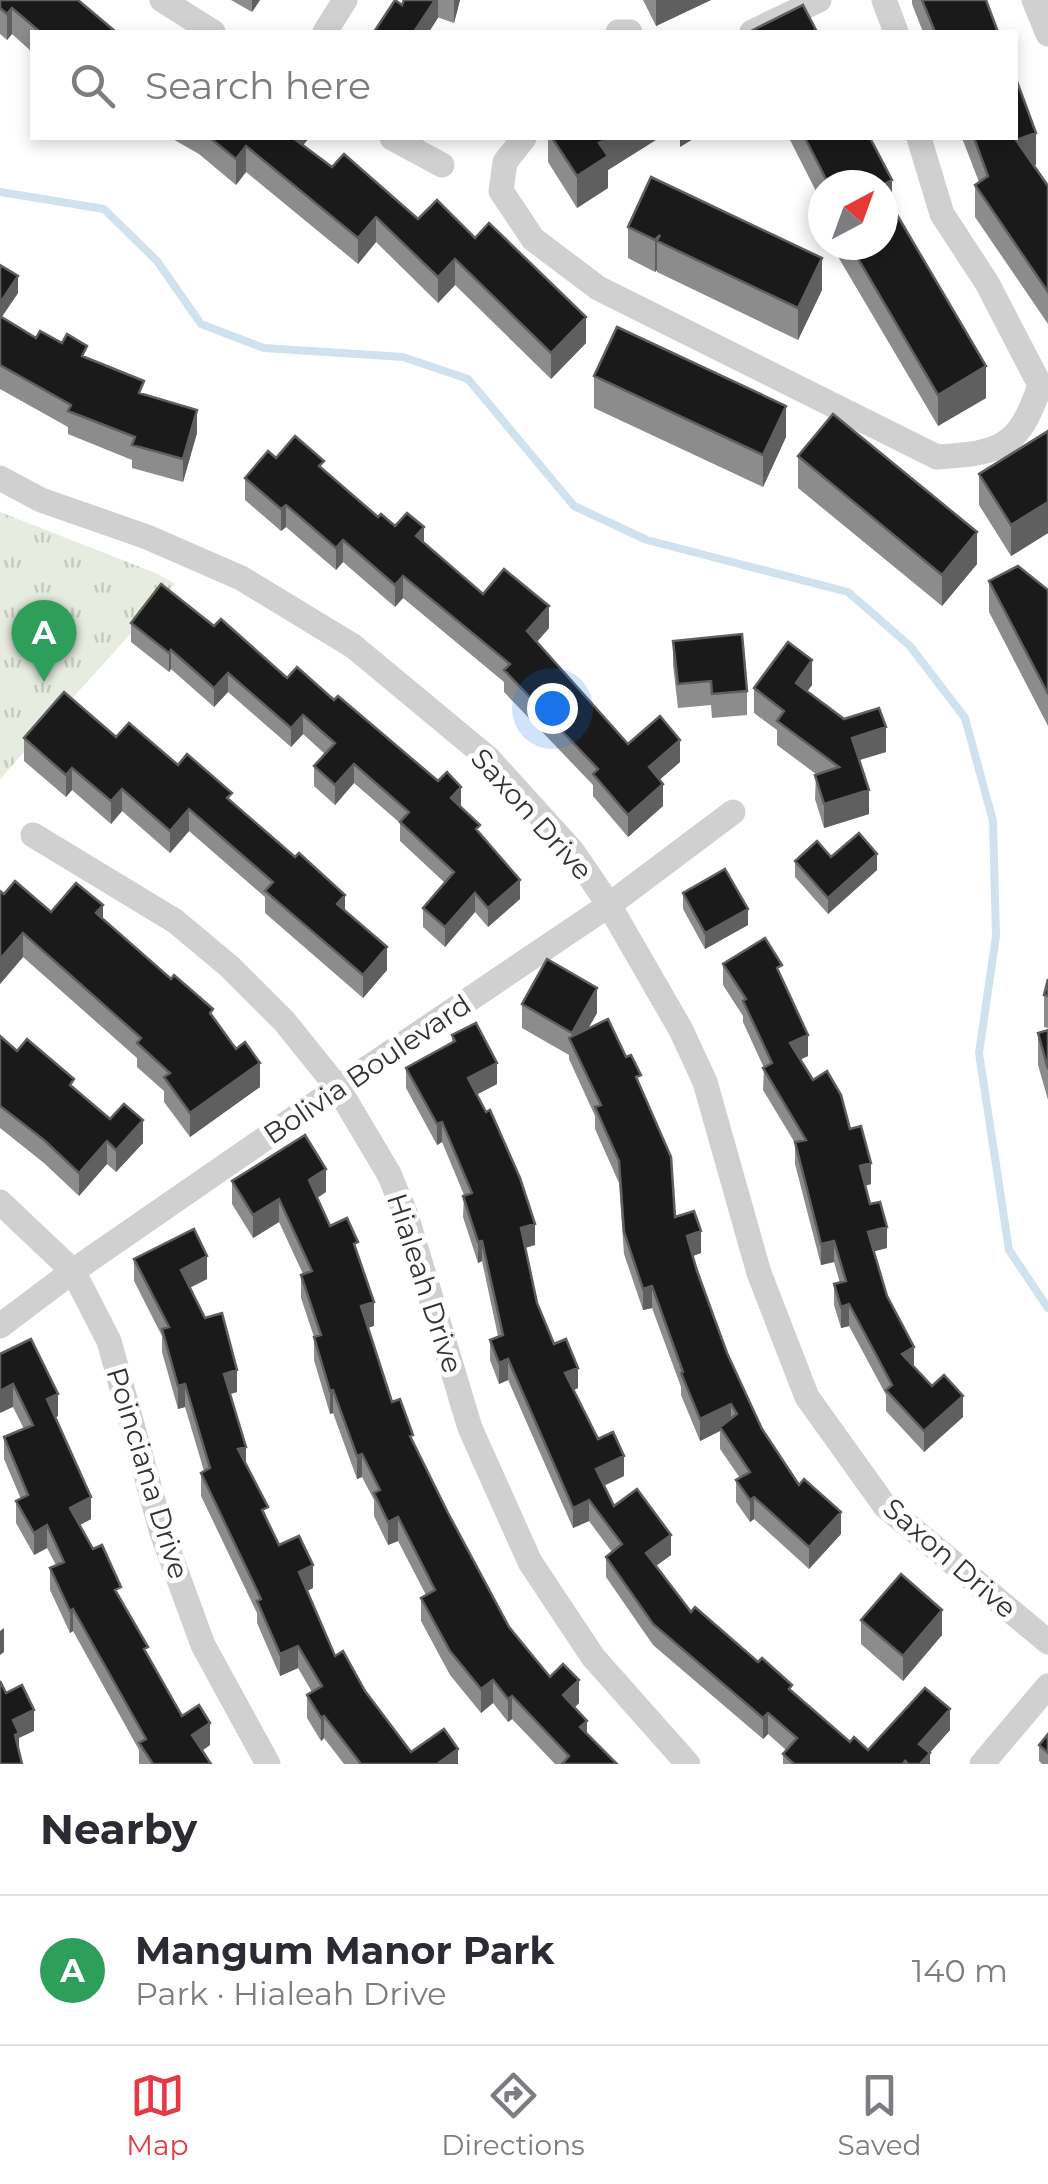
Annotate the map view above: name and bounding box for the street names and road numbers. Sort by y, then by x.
street label: Saxon Drive [464,741,600,887]
street label: Bolivia Boulevard [257,987,477,1151]
street label: Hialeah Drive [380,1189,470,1377]
street label: Poinciana Drive [100,1363,196,1583]
street label: Saxon Drive [876,1491,1024,1625]

